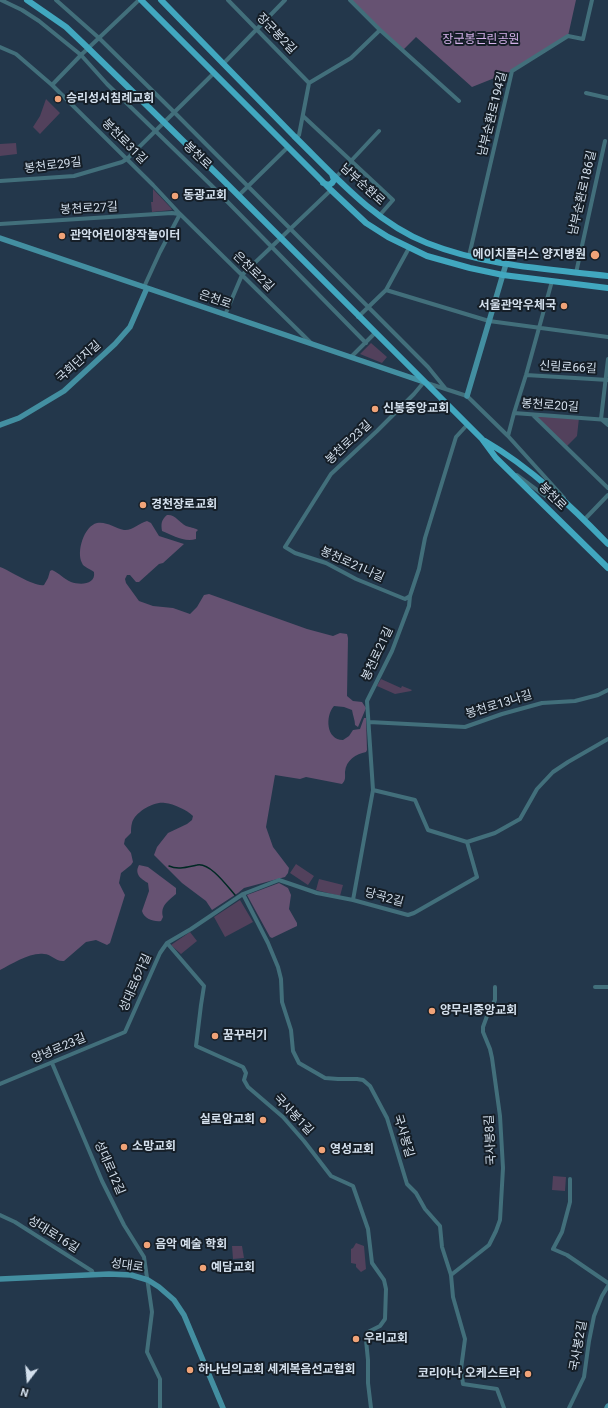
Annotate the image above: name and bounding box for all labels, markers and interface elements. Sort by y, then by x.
street label: 장군봉2길 [253,11,299,57]
park label: 장군봉근린공원 [442,33,520,47]
street label: 남부순환로194길 [476,70,510,158]
place label: 승리성서침례교회 [66,92,154,106]
marker: 승리성서침례교회 [53,94,63,104]
street label: 봉천로31길 [99,117,149,167]
street label: 봉천로 [180,139,214,173]
street label: 남부순환로186길 [566,149,600,237]
street label: 봉천로29길 [24,155,82,177]
street label: 남부순환로 [337,161,387,209]
place label: 동광교회 [183,189,227,203]
marker: 동광교회 [170,191,180,201]
street label: 봉천로27길 [60,200,118,218]
place label: 관악어린이창작놀이터 [70,229,180,243]
marker: 관악어린이창작놀이터 [57,231,67,241]
place label: 에이치플러스 양지병원 [473,248,586,262]
street label: 은천로2길 [230,249,276,295]
marker: 에이치플러스 양지병원 [589,249,601,261]
street label: 은천로 [197,288,233,312]
place label: 서울관악우체국 [479,299,556,313]
marker: 서울관악우체국 [559,301,569,311]
street label: 국회단지길 [54,338,104,386]
street label: 신림로66길 [539,359,597,377]
street label: 봉천로20길 [521,397,579,415]
place label: 신봉중앙교회 [383,402,449,416]
marker: 신봉중앙교회 [370,404,380,414]
street label: 봉천로23길 [323,418,375,468]
street label: 봉천로 [535,480,569,514]
place label: 경천장로교회 [151,498,217,512]
marker: 경천장로교회 [138,500,148,510]
street label: 봉천로21나길 [318,544,386,586]
street label: 봉천로21길 [359,625,397,683]
street label: 봉천로13나길 [464,688,534,722]
street label: 당곡2길 [363,886,405,910]
street label: 성대로6가길 [117,952,155,1014]
place label: 양무리중앙교회 [440,1004,517,1018]
marker: 양무리중앙교회 [427,1006,437,1016]
place label: 꿈꾸러기 [223,1029,267,1043]
street label: 양녕로23길 [30,1031,88,1067]
marker: 꿈꾸러기 [210,1031,220,1041]
street label: 국사봉1길 [270,1092,316,1138]
place label: 실로암교회 [200,1113,255,1127]
street label: 국사봉길 [390,1113,416,1159]
street label: 국사봉8길 [482,1114,500,1166]
marker: 실로암교회 [258,1115,268,1125]
street label: 성대로12길 [91,1139,127,1197]
place label: 소망교회 [132,1140,176,1154]
marker: 소망교회 [119,1142,129,1152]
place label: 영성교회 [330,1143,374,1157]
marker: 영성교회 [317,1145,327,1155]
street label: 성대로16길 [25,1214,81,1256]
place label: 음악 예술 학회 [155,1238,227,1252]
marker: 음악 예술 학회 [142,1240,152,1250]
street label: 성대로 [110,1257,144,1275]
place label: 예담교회 [211,1261,255,1275]
marker: 예담교회 [198,1263,208,1273]
street label: 국사봉2길 [567,1320,591,1372]
place label: 우리교회 [364,1332,408,1346]
marker: 우리교회 [351,1334,361,1344]
north arrow [8,1360,48,1400]
place label: 하나님의교회 세계복음선교협회 [198,1363,356,1377]
marker: 하나님의교회 세계복음선교협회 [185,1365,195,1375]
place label: 코리아나 오케스트라 [418,1367,520,1381]
marker: 코리아나 오케스트라 [523,1369,533,1379]
text: N [19,1385,30,1399]

